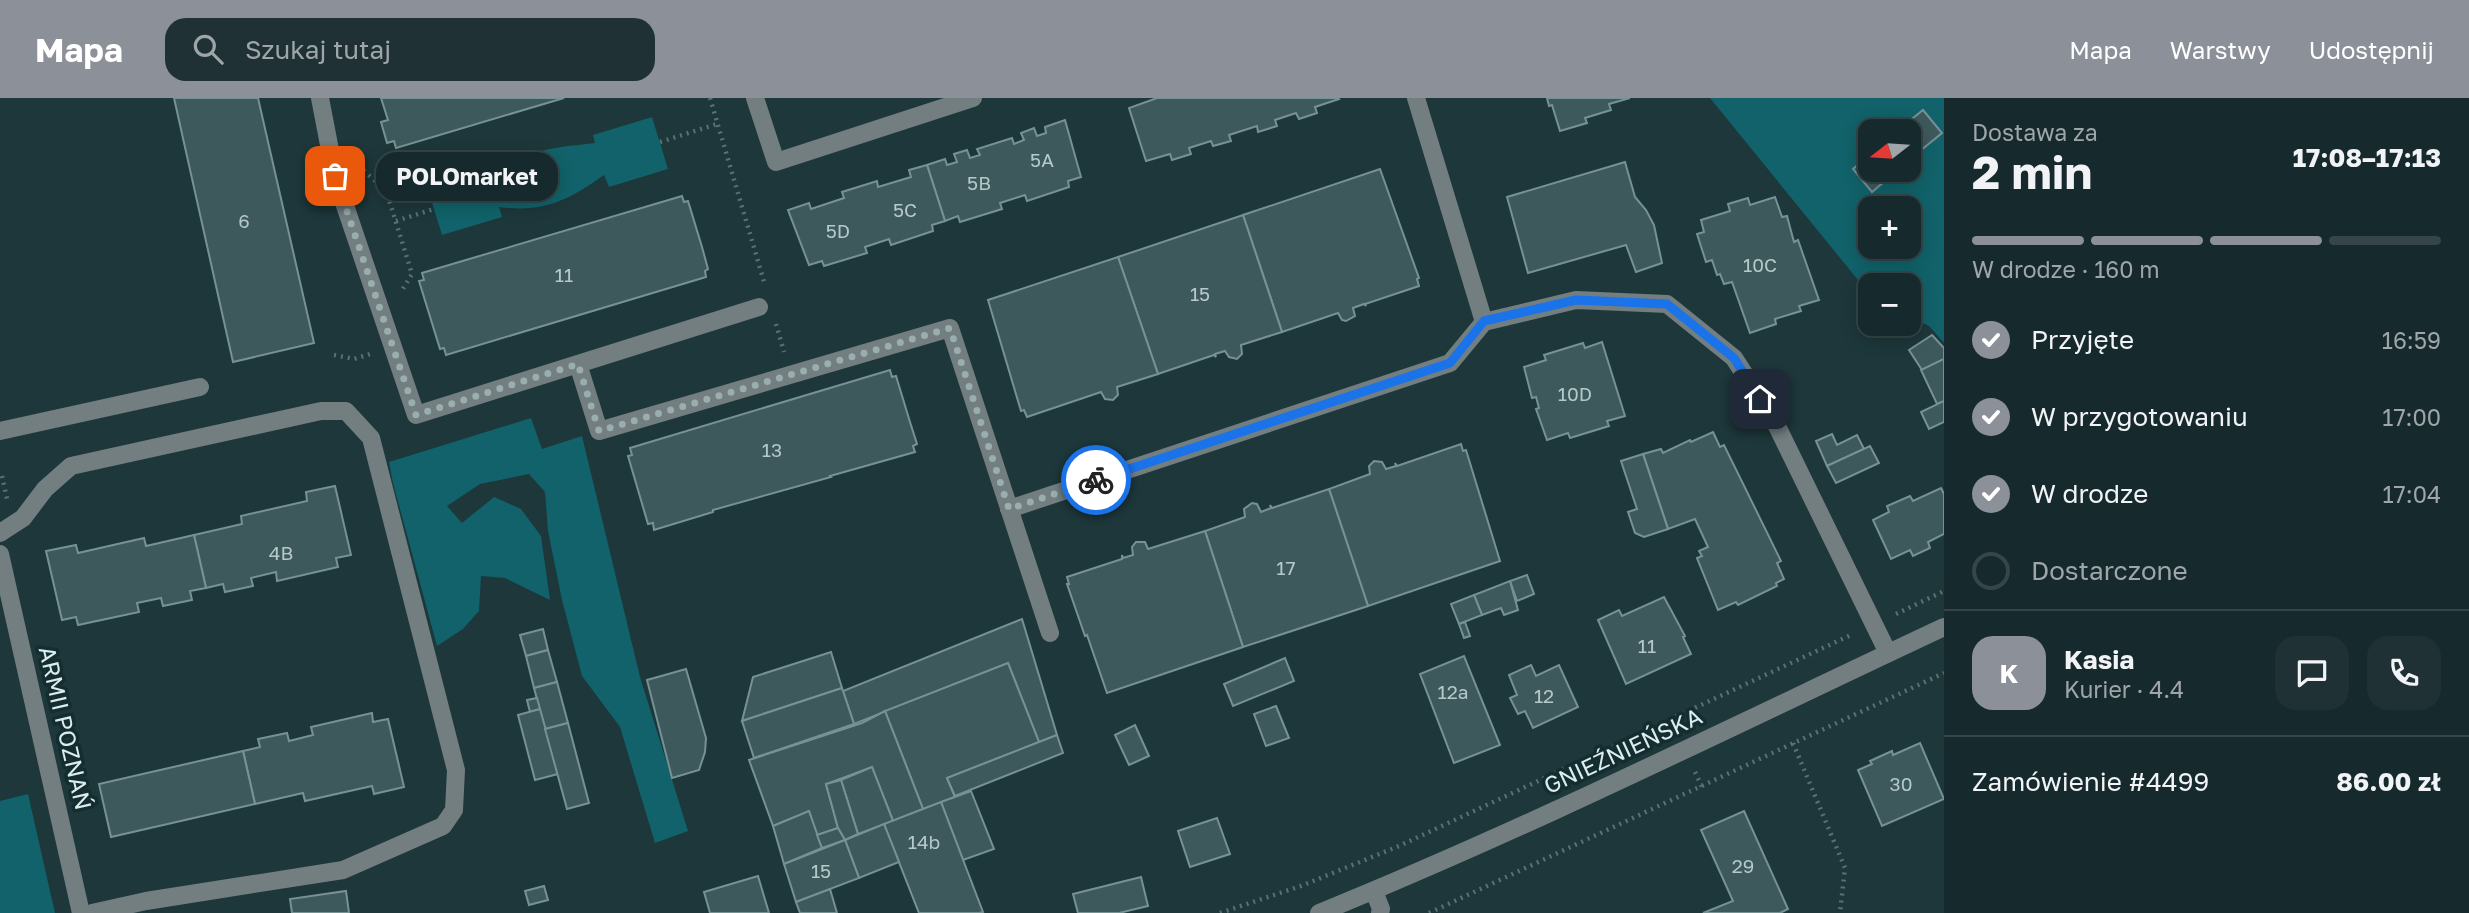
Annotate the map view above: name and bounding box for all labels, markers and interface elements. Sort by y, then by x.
search box [165,18,655,81]
text: Mapa [35,30,123,69]
icon: search [189,30,227,68]
text: Szukaj tutaj [245,34,391,65]
text: Mapa [2069,35,2132,64]
text: Warstwy [2170,35,2271,64]
text: Udostępnij [2309,35,2434,64]
text: Dostawa za [1972,118,2098,146]
north arrow [1858,119,1922,182]
map controls [1858,119,1921,336]
text: 17:08–17:13 [2293,142,2441,173]
text: 2 min [1972,144,2092,199]
pin [305,146,365,206]
house number: 5A [1030,148,1054,171]
callout: POLOmarket [377,152,559,200]
icon: bag [316,157,354,195]
text: POLOmarket [396,162,538,190]
house number: 5B [967,171,991,194]
button: + [1858,196,1921,259]
house number: 5C [893,198,917,221]
house number: 6 [238,209,250,232]
house number: 5D [826,219,850,242]
house number: 10C [1743,253,1777,276]
text: W drodze · 160 m [1972,255,2160,283]
house number: 11 [555,263,573,286]
button: − [1858,273,1921,336]
house number: 15 [1190,282,1210,305]
icon: check [1972,321,2010,359]
text: Przyjęte [2031,324,2134,355]
text: 16:59 [2382,326,2441,354]
pin [1730,369,1790,429]
icon: home [1741,380,1779,418]
house number: 10D [1558,382,1592,405]
icon: check [1972,398,2010,436]
text: W przygotowaniu [2031,401,2248,432]
text: 17:00 [2382,403,2441,431]
house number: 13 [762,438,782,461]
courier [1061,445,1131,515]
icon: bike [1077,461,1115,499]
icon: check [1972,475,2010,513]
text: W drodze [2031,478,2148,509]
text: 17:04 [2382,480,2441,508]
house number: 4B [269,541,293,564]
text: Dostarczone [2031,555,2188,586]
house number: 17 [1276,556,1296,579]
house number: 11 [1638,634,1656,657]
button: chat [2275,636,2349,710]
button: phone [2367,636,2441,710]
street label: ARMII POZNAŃ [34,643,98,812]
text: Kasia [2064,644,2134,675]
text: K [2000,658,2018,689]
text: Kurier · 4.4 [2064,675,2184,703]
house number: 12a [1438,680,1468,703]
house number: 12 [1534,684,1554,707]
street label: GNIEŹNIEŃSKA [1539,701,1706,799]
text: Zamówienie #4499 [1972,766,2209,797]
text: 86.00 zł [2336,766,2441,797]
house number: 30 [1890,772,1912,795]
house number: 14b [908,830,940,853]
house number: 29 [1732,854,1754,877]
house number: 15 [811,859,831,882]

